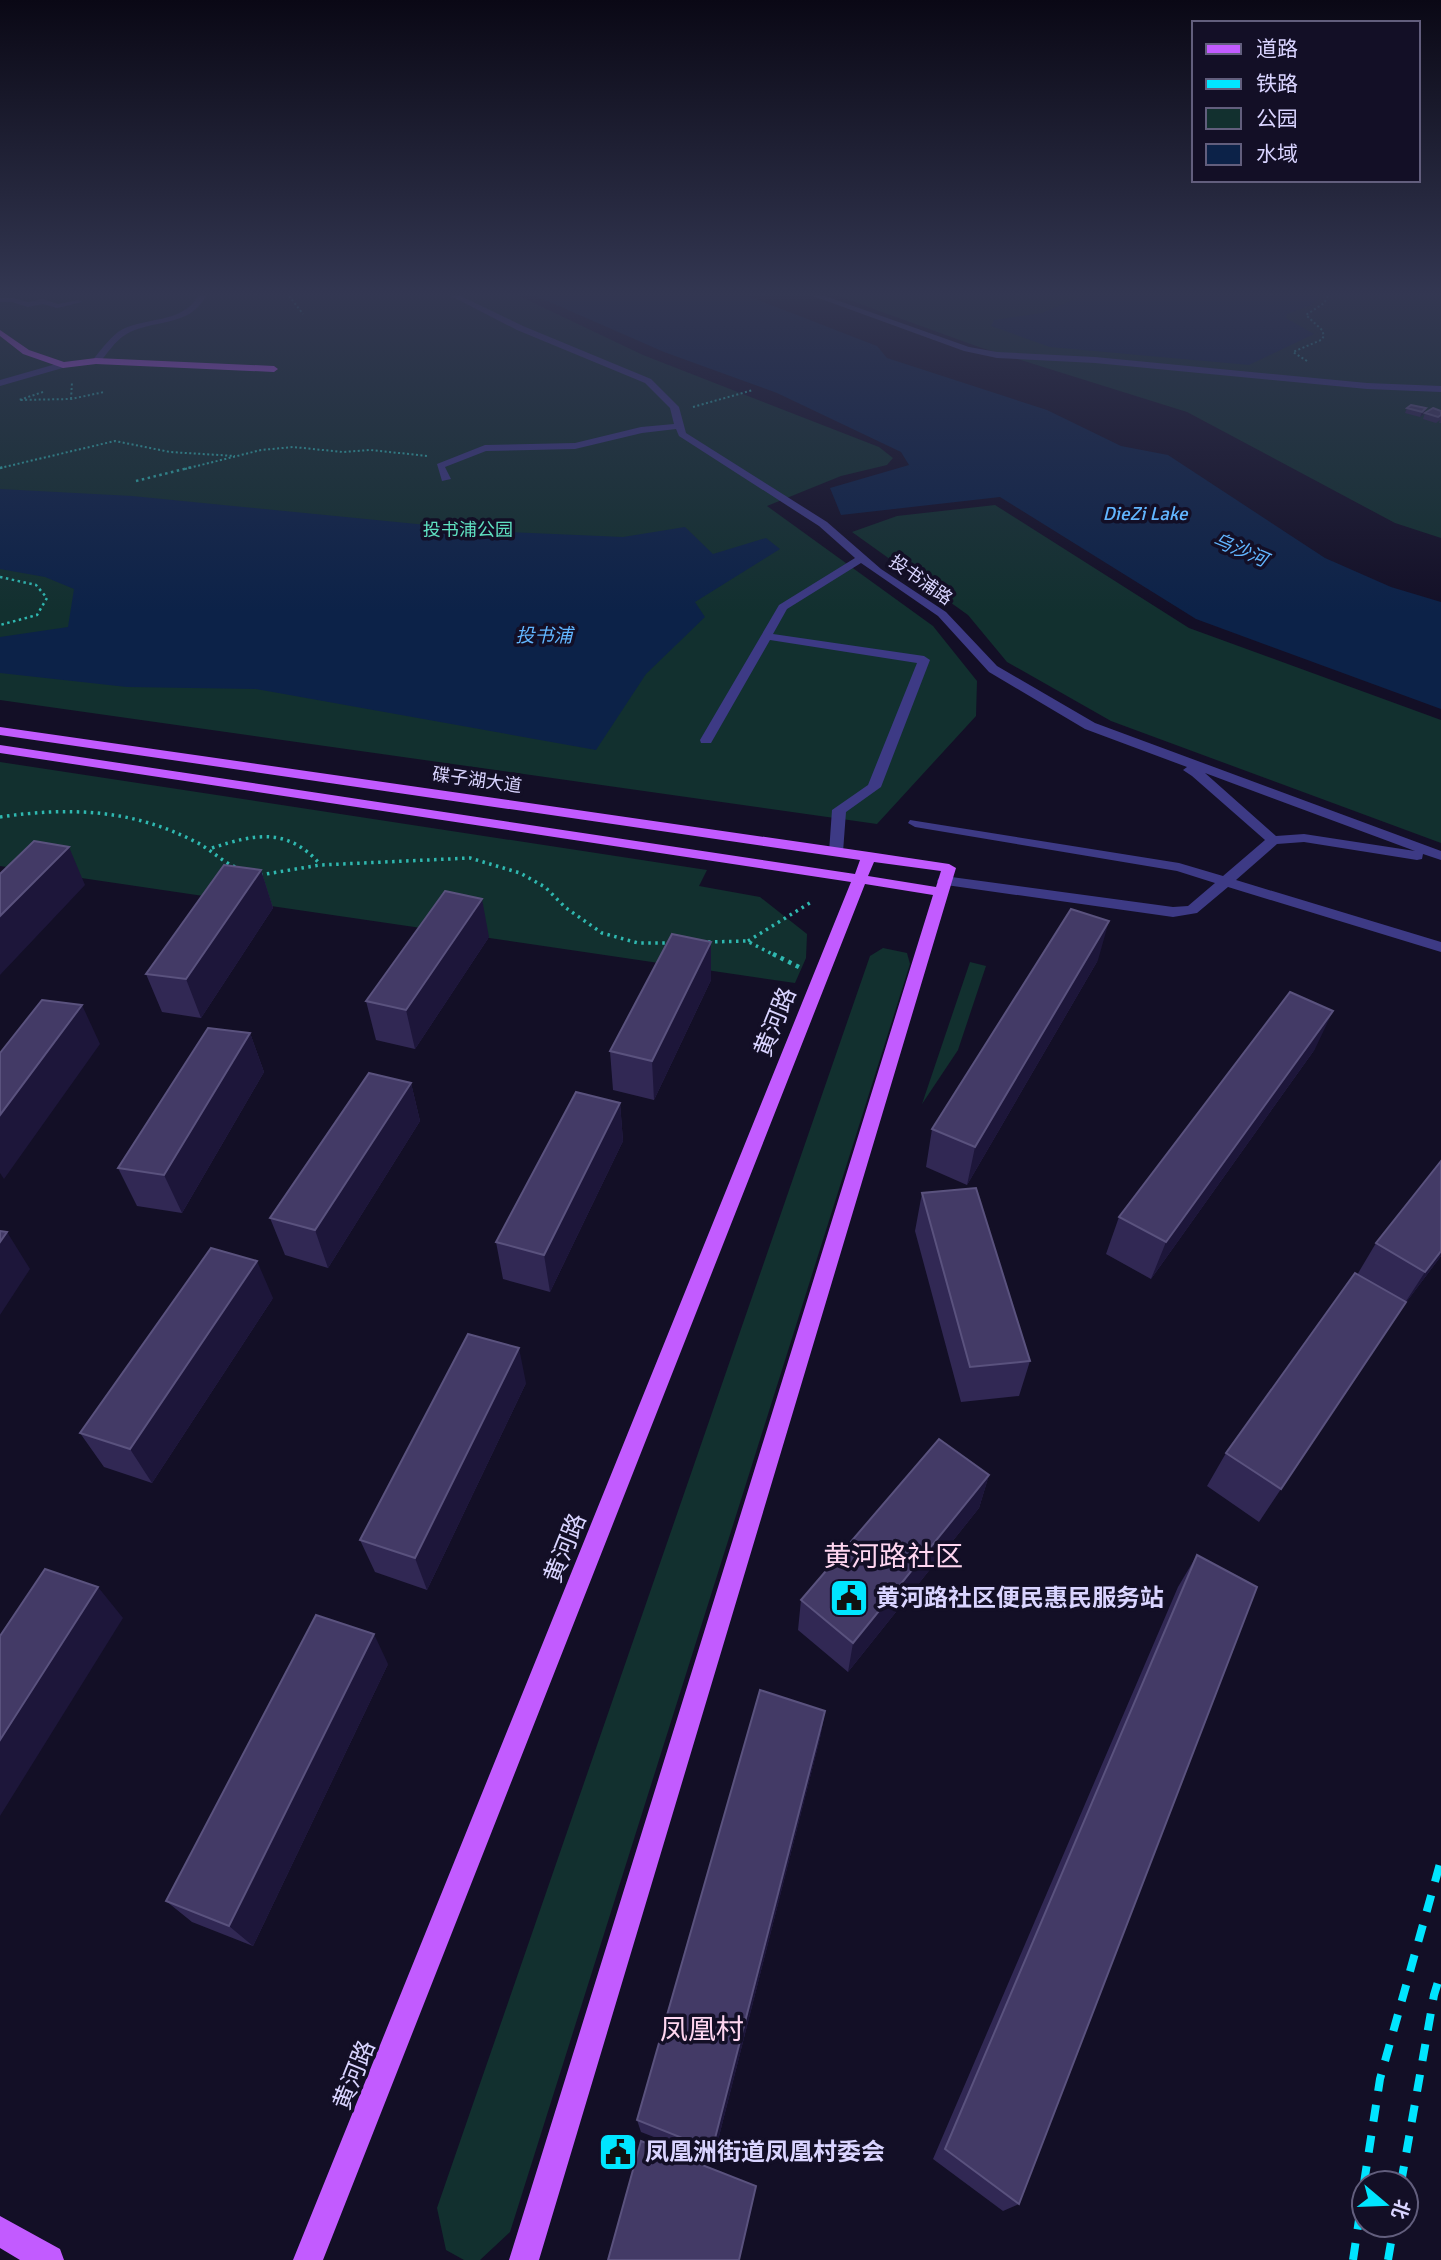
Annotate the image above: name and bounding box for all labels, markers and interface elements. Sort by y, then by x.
legend [1192,21,1420,182]
text: 道路 [1256,36,1298,62]
text: 铁路 [1256,71,1298,97]
text: 公园 [1256,106,1298,132]
text: 水域 [1256,141,1298,167]
water label: DieZi Lake [1102,502,1189,526]
park label: 投书浦公园 [423,519,513,541]
water label: 乌沙河 [1209,528,1275,574]
street label: 投书浦路 [885,550,957,610]
water label: 投书浦 [515,624,575,648]
street label: 碟子湖大道 [431,763,523,797]
street label: 黄河路 [748,983,802,1061]
street label: 黄河路 [538,1509,592,1587]
district label: 黄河路社区 [823,1540,963,1574]
public building icon: 黄河路社区便民惠民服务站 [828,1577,870,1619]
place label: 黄河路社区便民惠民服务站 [876,1583,1164,1613]
district label: 凤凰村 [660,2013,744,2047]
street label: 黄河路 [327,2036,381,2114]
public building icon: 凤凰洲街道凤凰村委会 [597,2131,639,2173]
place label: 凤凰洲街道凤凰村委会 [645,2137,885,2167]
north arrow [1350,2169,1420,2239]
text: 北 [1386,2196,1415,2222]

